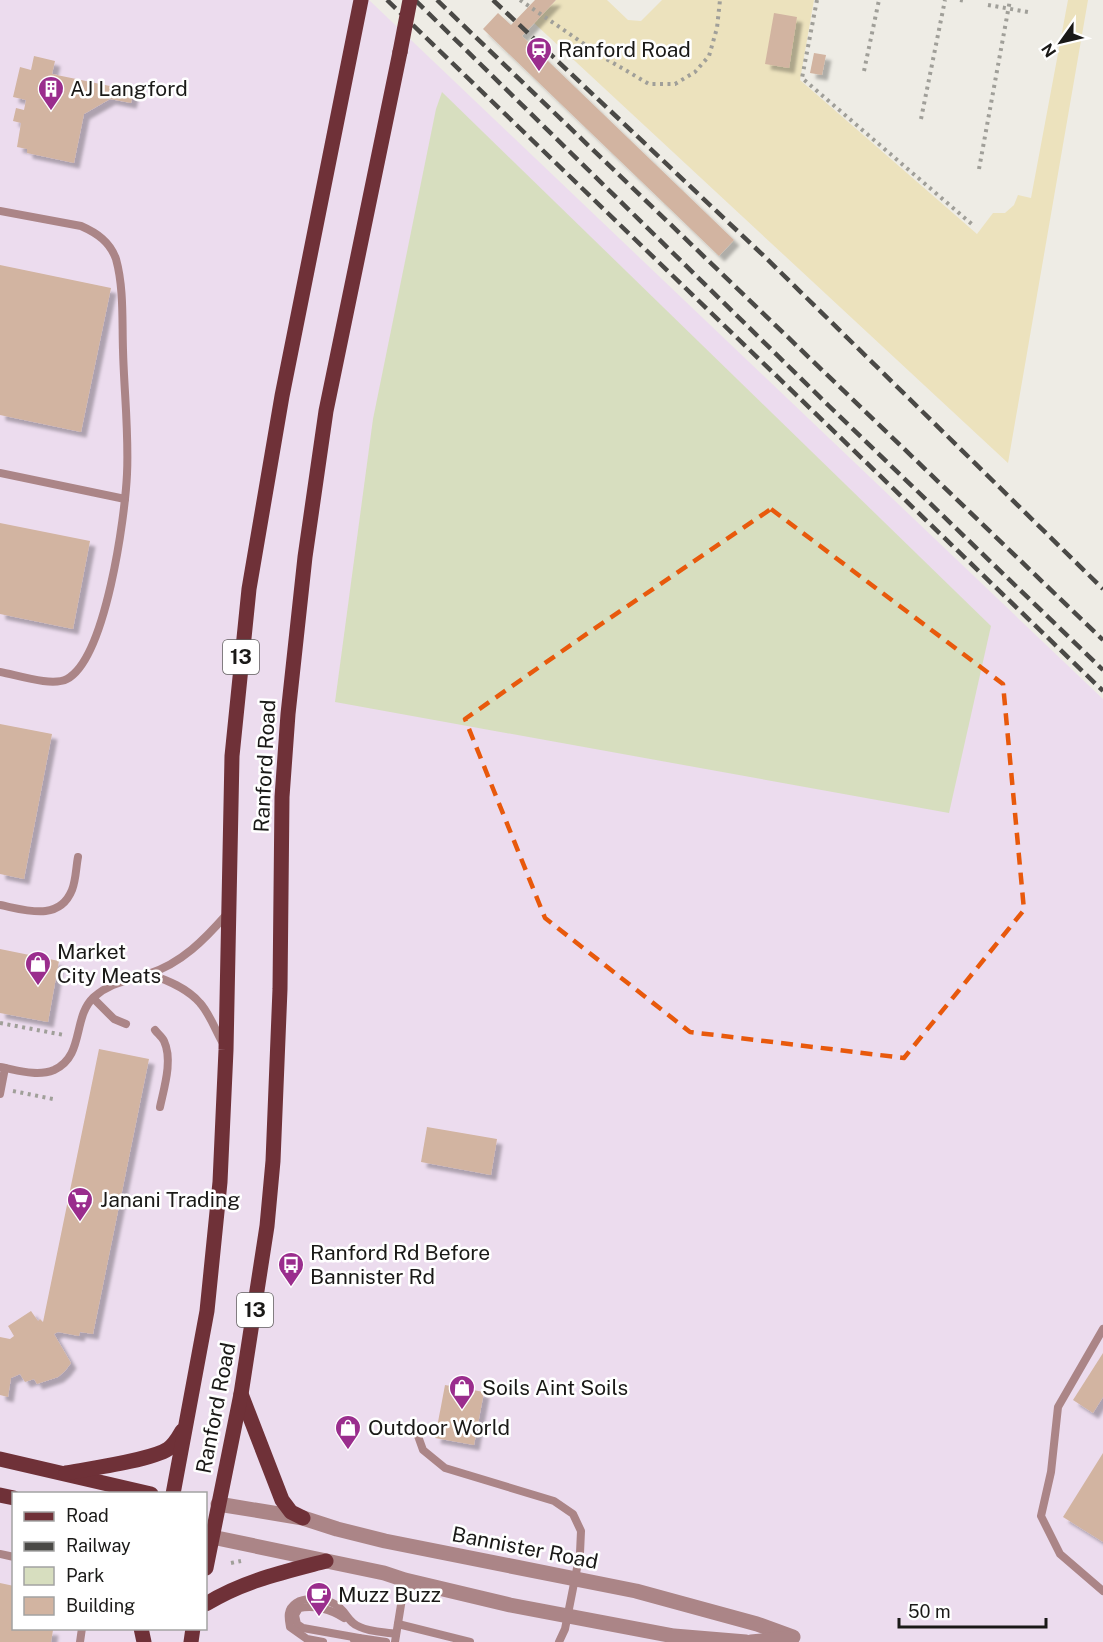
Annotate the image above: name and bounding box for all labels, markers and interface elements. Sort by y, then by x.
north arrow [1031,12,1091,72]
station icon: Ranford Road [524,35,554,73]
place label: Ranford Road [558,37,691,62]
text: N [1038,40,1060,61]
building icon: AJ Langford [36,74,66,112]
place label: AJ Langford [70,76,188,101]
road number: 13 [223,640,259,674]
street label: Ranford Road [249,699,280,833]
place label: Market City Meats [57,939,161,988]
shop icon: Market City Meats [23,949,53,987]
supermarket icon: Janani Trading [65,1185,95,1223]
place label: Janani Trading [100,1187,240,1212]
place label: Ranford Rd Before Bannister Rd [310,1240,490,1289]
bus stop icon: Ranford Rd Before Bannister Rd [276,1250,306,1288]
road number: 13 [237,1293,273,1327]
street label: Ranford Road [191,1340,240,1475]
shop icon: Soils Aint Soils [447,1373,477,1411]
place label: Soils Aint Soils [482,1375,628,1400]
shop icon: Outdoor World [333,1413,363,1451]
place label: Outdoor World [368,1415,510,1440]
legend [12,1492,207,1630]
text: Road [66,1505,109,1526]
street label: Bannister Road [450,1521,600,1574]
text: Railway [66,1535,131,1556]
text: Park [66,1565,104,1586]
cafe icon: Muzz Buzz [304,1580,334,1618]
place label: Muzz Buzz [338,1582,441,1607]
scale bar [899,1591,1046,1629]
text: Building [66,1595,135,1616]
text: 50 m [908,1601,951,1622]

